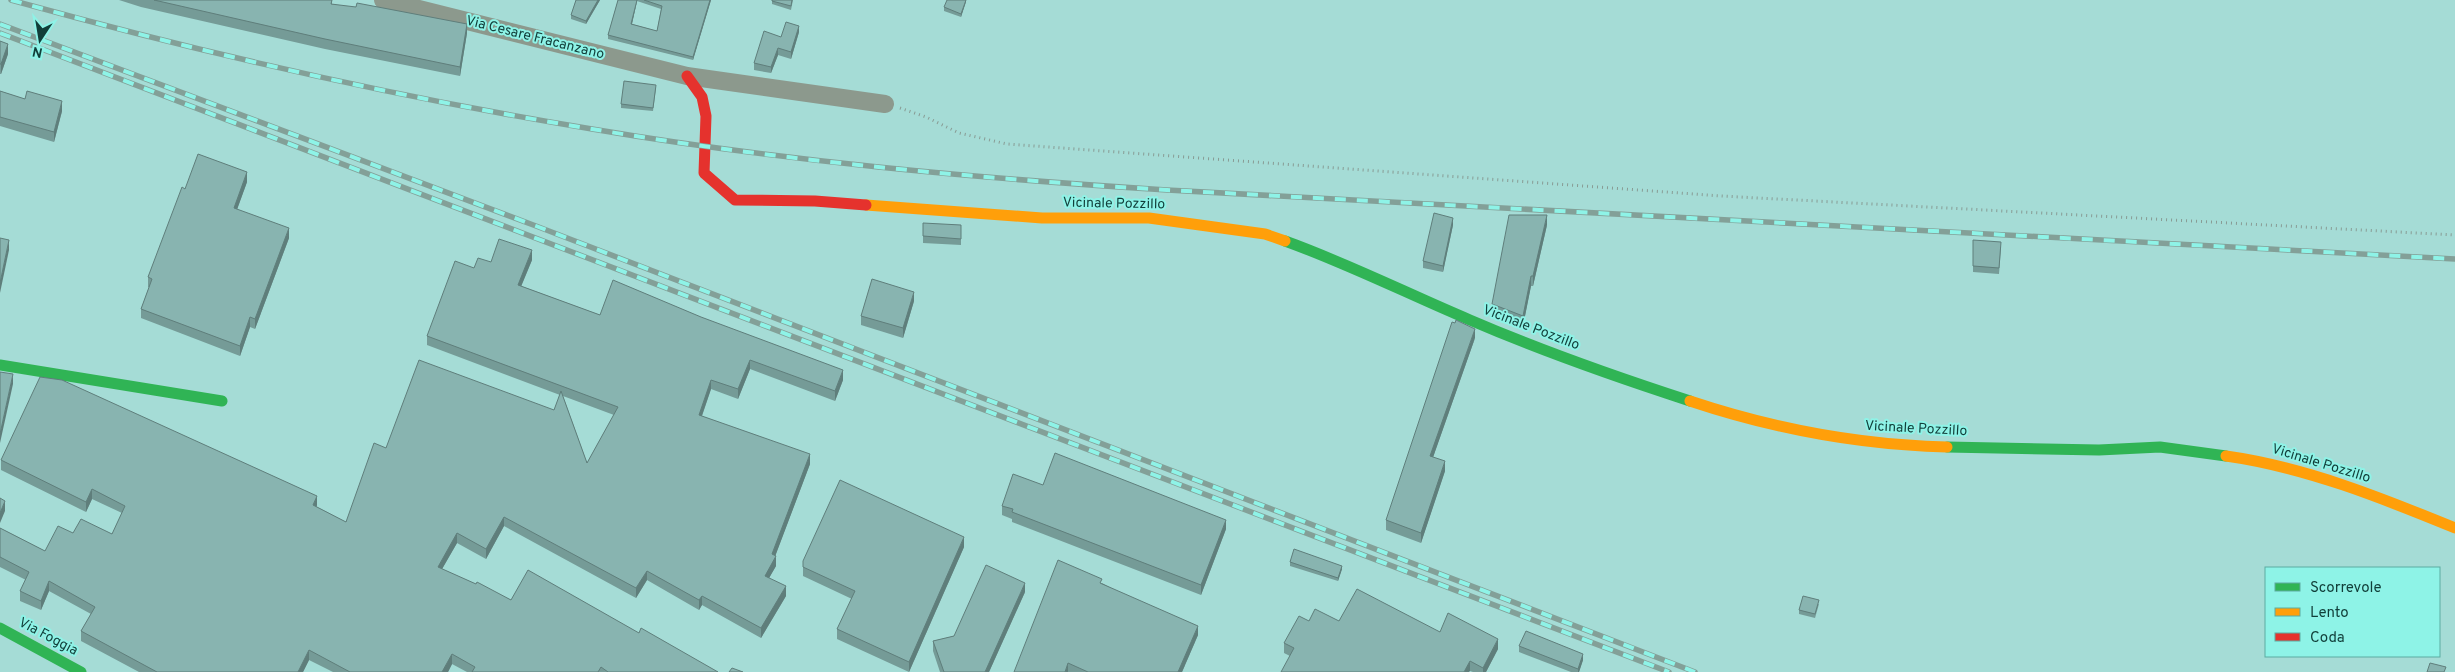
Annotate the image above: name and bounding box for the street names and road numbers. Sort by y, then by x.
street label: Via Cesare Fracanzano [464,13,606,63]
street label: Vicinale Pozzillo [1063,195,1166,213]
street label: Vicinale Pozzillo [1480,302,1582,354]
street label: Vicinale Pozzillo [1864,418,1968,440]
street label: Vicinale Pozzillo [2270,441,2373,487]
street label: Via Foggia [15,614,81,660]

